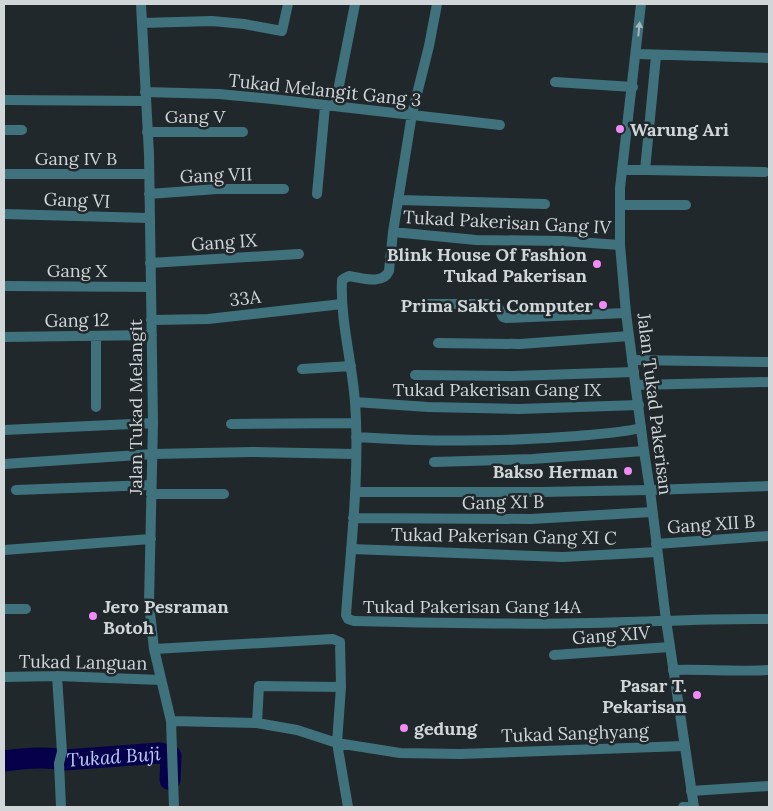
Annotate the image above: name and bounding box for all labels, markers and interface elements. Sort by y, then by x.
one-way arrow [635,21,643,37]
street label: Tukad Melangit Gang 3 [227,68,423,112]
street label: Gang V [165,105,226,128]
place label: Warung Ari [630,118,729,141]
marker: Warung Ari [614,123,626,135]
street label: Gang IV B [35,147,117,170]
street label: Gang VII [179,162,253,188]
street label: Gang VI [43,187,111,213]
street label: Tukad Pakerisan Gang IV [402,205,613,239]
street label: Gang IX [190,228,258,256]
place label: Blink House Of Fashion Tukad Pakerisan [387,243,588,287]
marker: Blink House Of Fashion Tukad Pakerisan [591,258,603,270]
street label: Gang X [47,259,107,282]
street label: 33A [228,285,263,311]
place label: Prima Sakti Computer [401,294,593,317]
marker: Prima Sakti Computer [597,299,609,311]
street label: Gang 12 [44,308,110,332]
street label: Jalan Tukad Pakerisan [632,311,678,496]
street label: Jalan Tukad Melangit [124,319,147,496]
street label: Tukad Pakerisan Gang IX [393,378,601,401]
place label: Bakso Herman [492,460,619,483]
marker: Bakso Herman [622,465,634,477]
street label: Gang XI B [462,490,544,514]
street label: Gang XII B [666,509,756,539]
street label: Tukad Pakerisan Gang XI C [391,523,617,549]
place label: Jero Pesraman Botoh [103,595,229,639]
street label: Tukad Pakerisan Gang 14A [363,595,582,618]
marker: Jero Pesraman Botoh [87,610,99,622]
street label: Gang XIV [571,621,652,649]
street label: Tukad Languan [19,649,147,675]
place label: Pasar T. Pekarisan [602,674,688,718]
marker: Pasar T. Pekarisan [691,689,703,701]
place label: gedung [414,717,478,740]
street label: Tukad Sanghyang [501,719,650,747]
marker: gedung [398,722,410,734]
water label: Tukad Buji [66,741,161,772]

